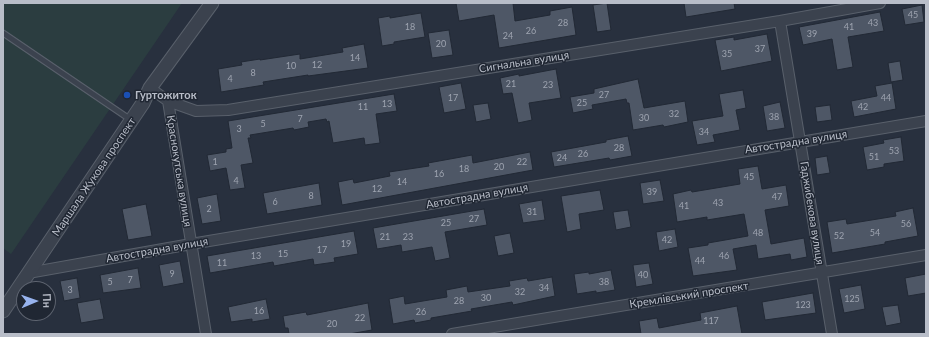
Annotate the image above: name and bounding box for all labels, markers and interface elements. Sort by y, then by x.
house number: 45 [908,10,918,20]
house number: 28 [558,18,568,28]
house number: 43 [868,18,878,28]
house number: 18 [405,22,415,32]
house number: 41 [844,22,854,32]
house number: 26 [526,26,536,36]
house number: 39 [807,29,817,39]
house number: 24 [503,31,513,41]
house number: 20 [436,39,446,49]
house number: 37 [755,44,765,54]
street label: Сигнальна вулиця [478,48,570,76]
house number: 35 [722,49,732,59]
house number: 14 [350,53,360,63]
house number: 12 [312,60,322,70]
house number: 10 [286,61,296,71]
house number: 8 [250,68,256,78]
house number: 4 [227,74,233,84]
house number: 21 [506,79,516,89]
house number: 23 [543,80,553,90]
place label: Гуртожиток [135,88,197,102]
marker: Гуртожиток [122,90,132,100]
house number: 27 [599,90,609,100]
house number: 17 [448,93,458,103]
house number: 44 [881,93,891,103]
house number: 25 [577,98,587,108]
house number: 13 [382,99,392,109]
house number: 11 [358,102,368,112]
house number: 42 [858,102,868,112]
house number: 32 [669,109,679,119]
house number: 38 [769,112,779,122]
house number: 30 [639,113,649,123]
street label: Краснокутська вулиця [164,114,194,228]
house number: 7 [297,114,303,124]
street label: Маршала Жукова проспект [49,115,139,239]
house number: 5 [260,119,266,129]
house number: 3 [236,124,242,134]
house number: 34 [699,127,709,137]
street label: Автострадна вулиця [744,127,848,157]
house number: 28 [614,143,624,153]
house number: 53 [889,146,899,156]
house number: 26 [578,149,588,159]
house number: 51 [869,152,879,162]
house number: 24 [557,153,567,163]
house number: 1 [212,157,218,167]
house number: 22 [517,157,527,167]
street label: Гаджибекова вулиця [797,160,827,266]
house number: 20 [494,162,504,172]
house number: 18 [459,164,469,174]
house number: 16 [434,169,444,179]
house number: 45 [744,172,754,182]
house number: 4 [233,176,239,186]
house number: 14 [397,177,407,187]
street label: Автострадна вулиця [425,181,529,211]
house number: 12 [372,184,382,194]
house number: 39 [647,187,657,197]
house number: 8 [308,191,314,201]
house number: 47 [772,192,782,202]
house number: 6 [272,197,278,207]
house number: 43 [713,198,723,208]
house number: 41 [679,201,689,211]
house number: 2 [206,204,212,214]
house number: 31 [527,207,537,217]
house number: 27 [469,214,479,224]
house number: 25 [441,218,451,228]
house number: 56 [901,219,911,229]
house number: 48 [753,228,763,238]
house number: 54 [870,228,880,238]
house number: 52 [834,231,844,241]
house number: 21 [380,232,390,242]
house number: 23 [403,232,413,242]
street label: Автострадна вулиця [105,235,209,265]
house number: 42 [662,235,672,245]
house number: 19 [341,239,351,249]
house number: 17 [317,245,327,255]
house number: 15 [278,249,288,259]
house number: 13 [251,251,261,261]
house number: 46 [719,251,729,261]
house number: 44 [695,256,705,266]
house number: 11 [217,258,227,268]
house number: 9 [169,269,175,279]
house number: 40 [638,270,648,280]
house number: 7 [127,275,133,285]
house number: 5 [107,277,113,287]
house number: 38 [599,277,609,287]
street label: Кремлівський проспект [629,279,749,311]
north arrow [16,281,56,321]
house number: 34 [539,283,549,293]
house number: 3 [67,285,73,295]
house number: 32 [515,287,525,297]
text: Пн [41,293,54,308]
house number: 30 [481,293,491,303]
house number: 125 [844,294,860,304]
house number: 28 [454,296,464,306]
house number: 123 [795,300,811,310]
house number: 16 [254,306,264,316]
house number: 26 [416,307,426,317]
house number: 22 [355,313,365,323]
house number: 117 [703,316,719,326]
house number: 20 [327,319,337,329]

